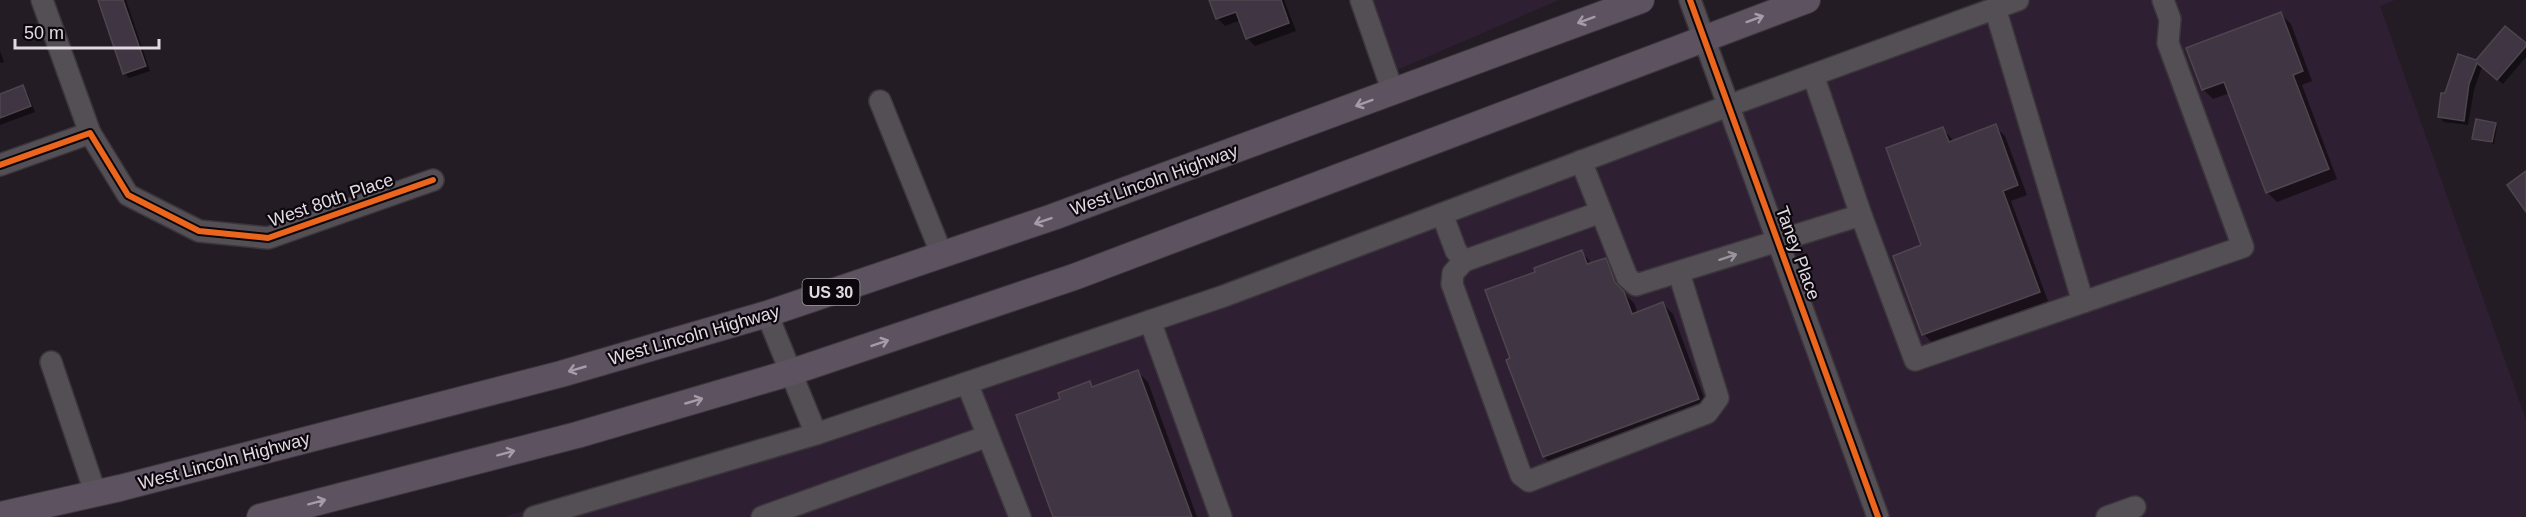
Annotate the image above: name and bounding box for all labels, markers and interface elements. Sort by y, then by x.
scale bar [15,12,159,50]
one-way arrow [1745,13,1764,24]
one-way arrow [1577,16,1596,27]
text: 50 m [24,23,64,43]
one-way arrow [1355,98,1374,109]
street label: West Lincoln Highway [1068,140,1240,220]
street label: West 80th Place [266,169,396,231]
street label: Taney Place [1772,204,1824,302]
one-way arrow [1034,216,1053,227]
one-way arrow [1718,251,1737,262]
road number: US 30 [802,279,860,305]
street label: West Lincoln Highway [606,301,782,369]
one-way arrow [870,336,889,347]
one-way arrow [568,364,587,375]
one-way arrow [684,395,703,406]
street label: West Lincoln Highway [136,428,312,494]
one-way arrow [496,447,515,459]
one-way arrow [307,496,326,508]

